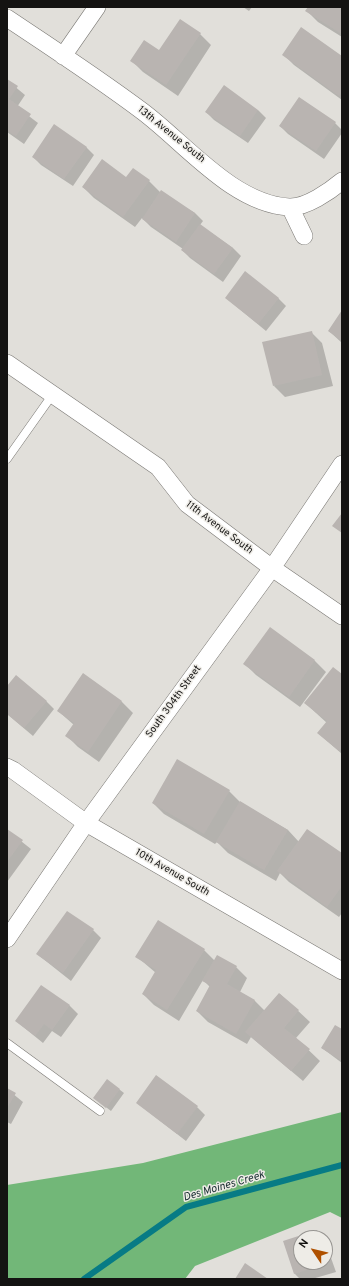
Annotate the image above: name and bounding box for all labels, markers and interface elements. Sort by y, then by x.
street label: 13th Avenue South [135,104,207,166]
street label: 11th Avenue South [183,499,255,557]
street label: South 304th Street [144,664,204,740]
street label: 10th Avenue South [133,847,211,899]
water label: Des Moines Creek [182,1169,266,1205]
north arrow [293,1230,333,1270]
text: N [296,1236,312,1251]

